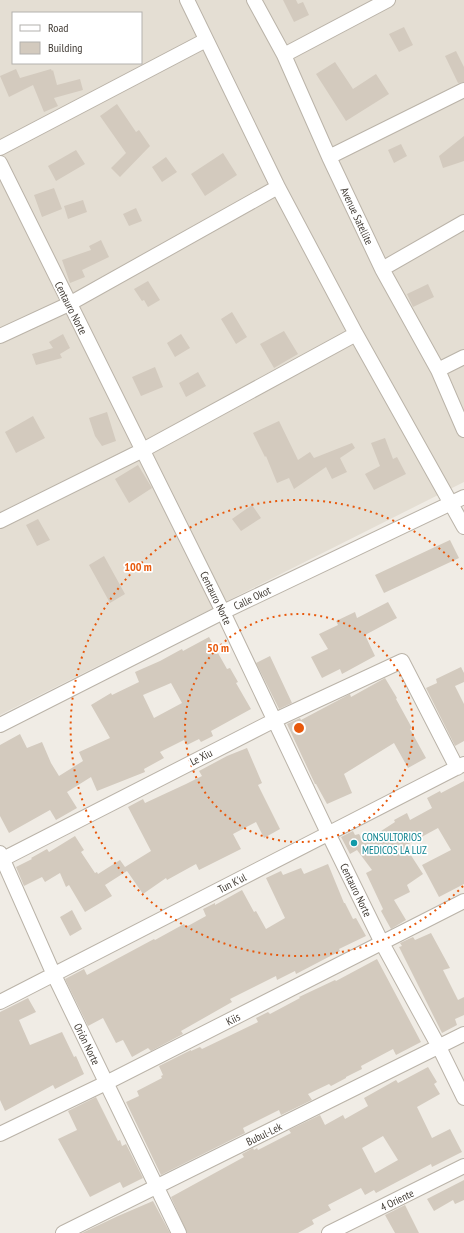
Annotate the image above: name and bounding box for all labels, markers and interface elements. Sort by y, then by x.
legend [12,12,142,64]
text: Road [48,20,68,35]
text: Building [48,40,83,55]
street label: Avenue Satellite [338,185,377,247]
street label: Centauro Norte [52,279,91,337]
text: 100 m [124,559,152,574]
street label: Centauro Norte [197,569,235,627]
street label: Calle Okot [231,583,273,613]
text: 50 m [207,640,229,655]
centre of rings [292,721,306,735]
street label: Le Xiu [187,745,215,769]
place label: CONSULTORIOS MEDICOS LA LUZ [362,830,427,857]
marker: CONSULTORIOS MEDICOS LA LUZ [349,838,359,848]
street label: Centauro Norte [337,861,375,919]
street label: Tun K'ul [215,870,249,896]
street label: Kiis [224,1009,243,1028]
street label: Orión Norte [71,1021,103,1068]
street label: Bubul-Lek [244,1119,285,1149]
street label: 4 Oriente [378,1186,416,1214]

